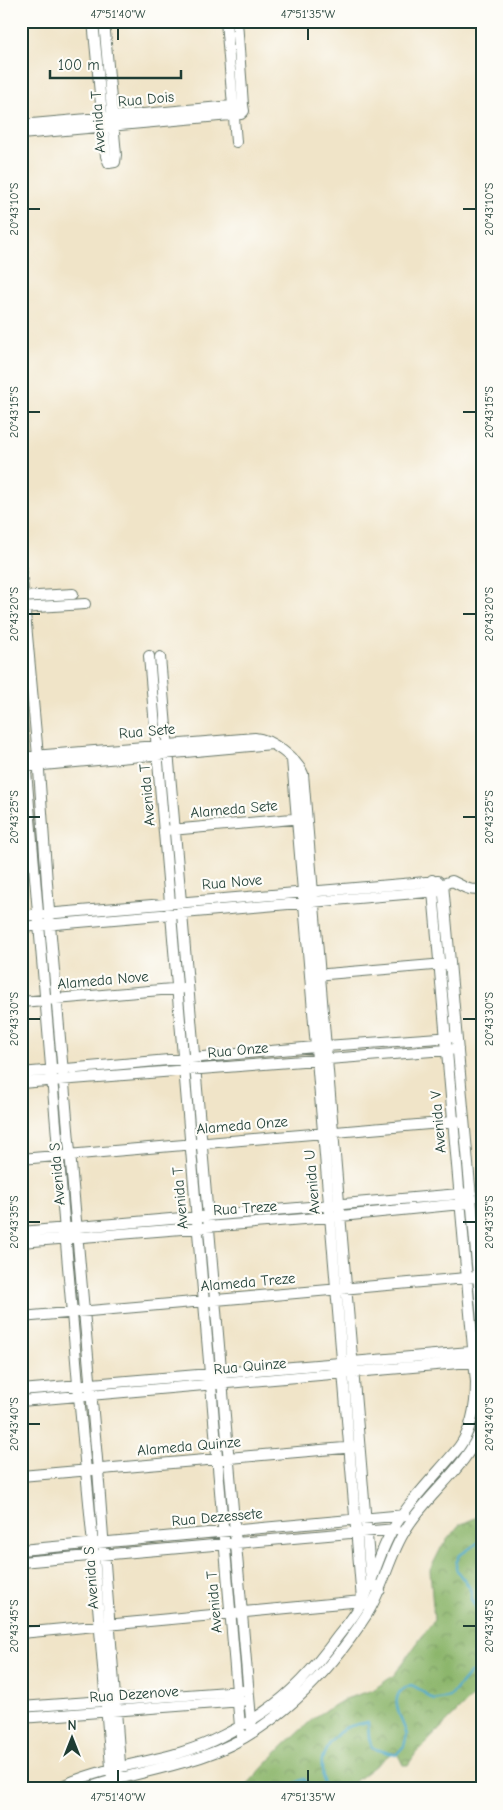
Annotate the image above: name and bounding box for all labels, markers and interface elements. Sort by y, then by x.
text: 47°51'40"W [91,7,146,21]
text: 47°51'35"W [281,7,336,21]
scale bar [50,48,181,80]
text: 100 m [58,56,100,74]
street label: Rua Dois [117,88,175,110]
street label: Avenida T [87,90,109,154]
text: 20°43'10"S [7,182,21,235]
text: 20°43'10"S [482,182,496,235]
text: 20°43'15"S [7,386,21,438]
text: 20°43'15"S [482,386,496,438]
text: 20°43'20"S [7,586,21,641]
text: 20°43'20"S [482,586,496,641]
street label: Rua Sete [118,720,176,742]
street label: Avenida T [135,763,159,827]
text: 20°43'25"S [7,790,21,844]
text: 20°43'25"S [482,790,496,844]
street label: Alameda Sete [190,796,279,822]
street label: Rua Nove [201,870,263,894]
street label: Alameda Nove [57,967,150,993]
text: 20°43'30"S [7,992,21,1046]
text: 20°43'30"S [482,992,496,1046]
street label: Rua Onze [207,1038,270,1062]
street label: Avenida V [426,1090,450,1154]
street label: Alameda Onze [195,1112,289,1138]
street label: Avenida S [45,1142,69,1206]
street label: Avenida U [300,1149,324,1215]
street label: Avenida T [168,1166,192,1230]
text: 20°43'35"S [7,1195,21,1249]
text: 20°43'35"S [482,1195,496,1249]
street label: Rua Treze [212,1197,278,1219]
street label: Alameda Treze [200,1269,297,1295]
street label: Rua Quinze [213,1354,288,1378]
text: 20°43'40"S [7,1397,21,1451]
text: 20°43'40"S [482,1397,496,1451]
street label: Alameda Quinze [136,1432,242,1459]
street label: Rua Dezessete [171,1504,264,1530]
street label: Avenida S [80,1546,102,1610]
street label: Avenida T [202,1570,226,1634]
text: 20°43'45"S [7,1599,21,1653]
text: 20°43'45"S [482,1599,496,1653]
street label: Rua Dezenove [89,1682,180,1706]
north arrow [48,1712,98,1762]
text: N [67,1717,77,1734]
text: 47°51'40"W [91,1790,146,1804]
text: 47°51'35"W [281,1790,336,1804]

